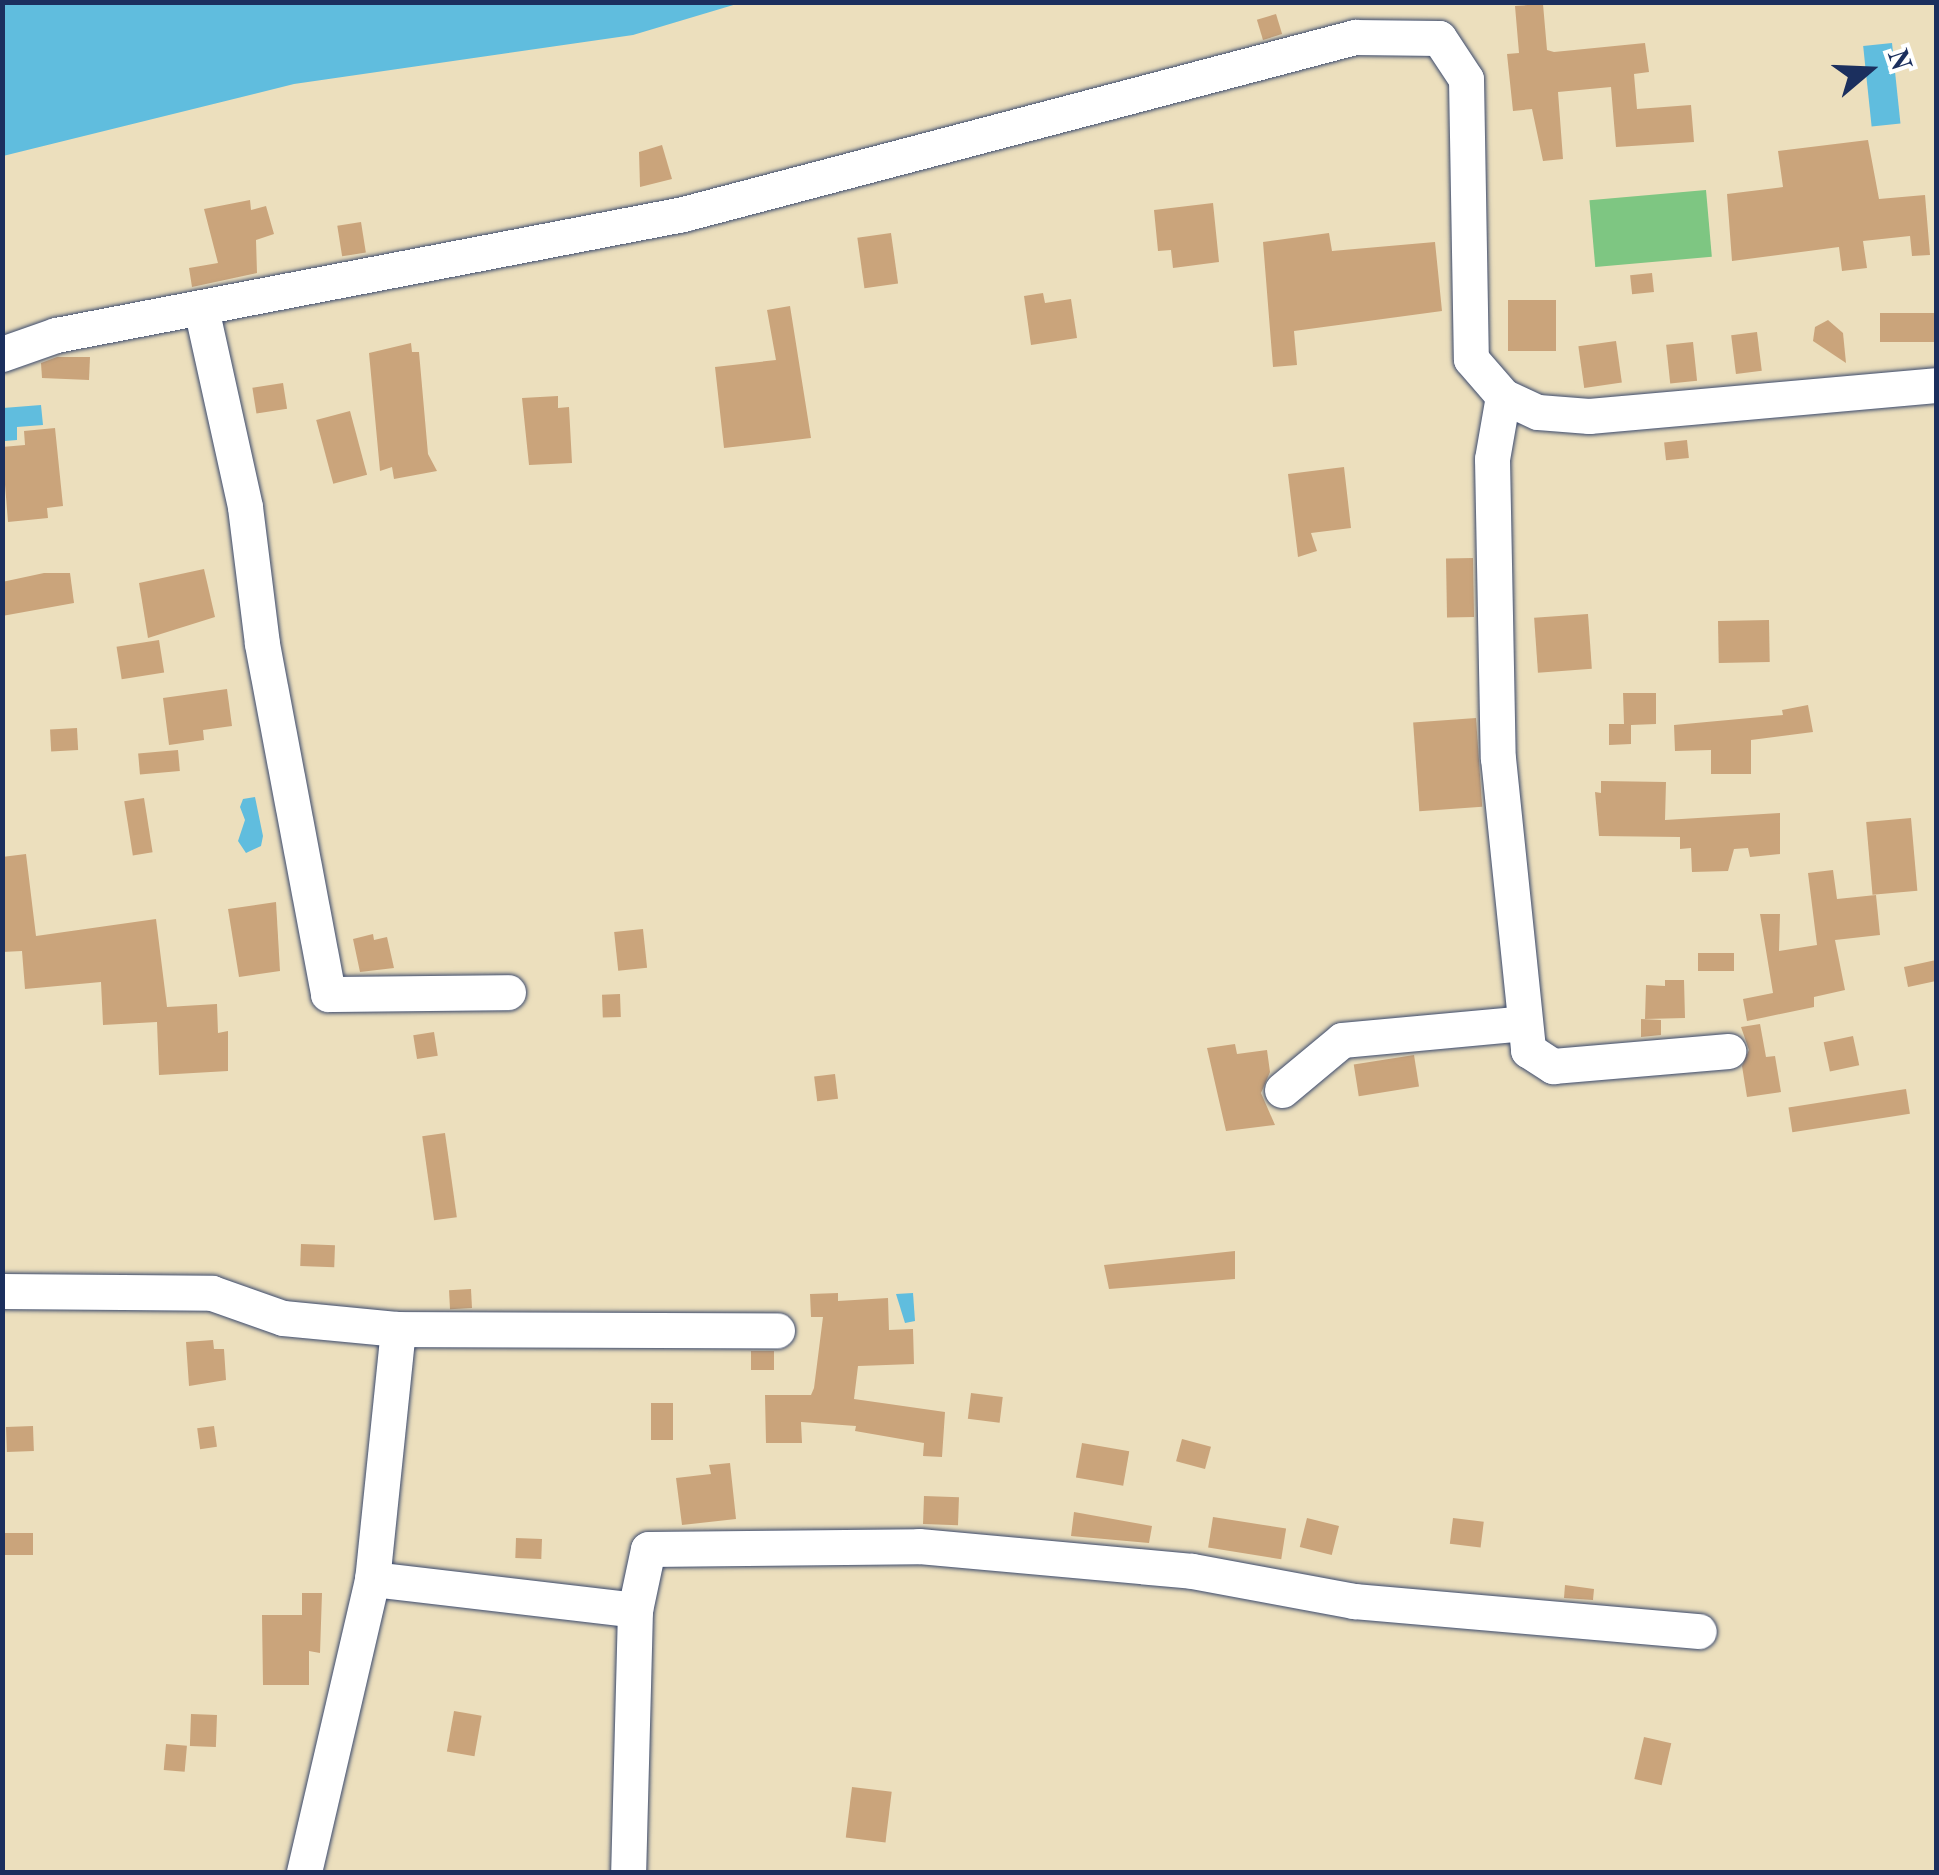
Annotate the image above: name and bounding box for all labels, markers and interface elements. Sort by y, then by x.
north arrow [1819,20,1919,120]
text: N [1881,46,1914,75]

